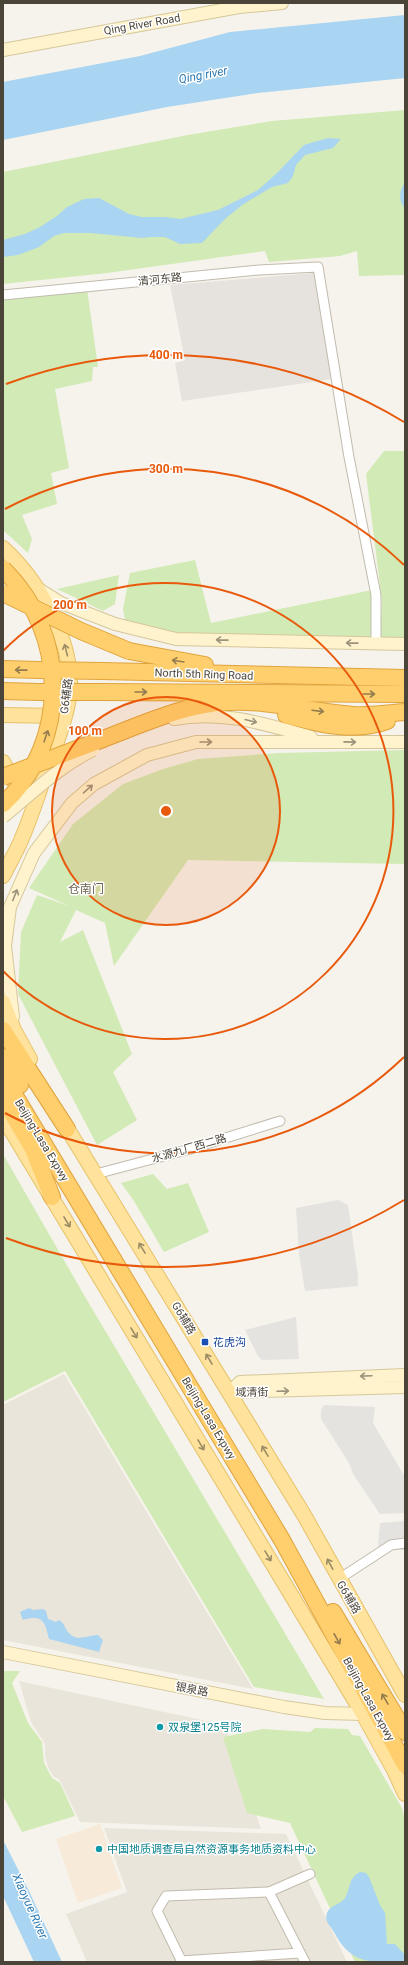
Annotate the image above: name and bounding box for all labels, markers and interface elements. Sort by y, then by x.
street label: Qing River Road [103,11,181,38]
water label: Qing river [178,63,230,87]
street label: 清河东路 [137,271,183,288]
text: 400 m [149,348,183,362]
text: 300 m [149,462,183,476]
text: 200 m [53,598,87,612]
one-way arrow [216,637,229,644]
one-way arrow [346,639,359,647]
one-way arrow [61,644,69,657]
one-way arrow [172,657,185,665]
one-way arrow [15,666,28,674]
street label: North 5th Ring Road [154,666,254,683]
street label: G6辅路 [58,678,75,715]
one-way arrow [134,688,147,696]
one-way arrow [362,690,375,698]
one-way arrow [311,707,324,714]
one-way arrow [245,717,258,725]
text: 100 m [68,724,102,738]
one-way arrow [43,731,51,743]
one-way arrow [199,738,212,745]
one-way arrow [343,738,356,746]
one-way arrow [82,785,92,794]
centre of rings [159,804,173,818]
district label: 仓南门 [68,882,104,896]
one-way arrow [12,890,20,902]
street label: Beijing-Lasa Expwy [12,1097,72,1184]
street label: 水源九厂西二路 [150,1132,228,1165]
one-way arrow [63,1216,71,1228]
one-way arrow [137,1242,145,1254]
street label: G6辅路 [169,1300,198,1337]
one-way arrow [130,1327,138,1339]
place label: 花虎沟 [213,1336,246,1349]
marker: 花虎沟 [200,1337,210,1347]
one-way arrow [205,1353,213,1365]
one-way arrow [360,1372,373,1380]
street label: Beijing-Lasa Expwy [179,1375,239,1462]
street label: 域清街 [235,1386,269,1399]
one-way arrow [276,1387,289,1395]
one-way arrow [197,1439,205,1451]
one-way arrow [261,1445,269,1457]
one-way arrow [264,1550,272,1562]
one-way arrow [326,1558,334,1570]
street label: G6辅路 [334,1579,363,1616]
one-way arrow [333,1633,341,1645]
street label: Beijing-Lasa Expwy [340,1655,397,1744]
street label: 银泉路 [174,1680,209,1699]
one-way arrow [381,1694,389,1705]
place label: 双泉堡125号院 [168,1721,242,1734]
marker: 双泉堡125号院 [155,1722,165,1732]
place label: 中国地质调查局自然资源事务地质资料中心 [107,1843,316,1856]
marker: 中国地质调查局自然资源事务地质资料中心 [94,1844,104,1854]
water label: Xiaoyue River [9,1870,51,1942]

